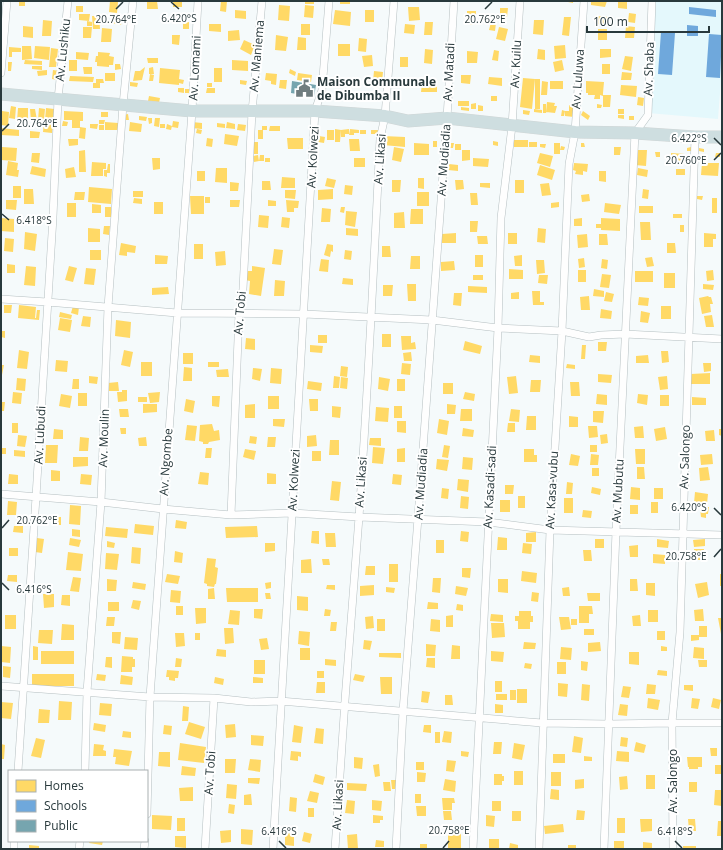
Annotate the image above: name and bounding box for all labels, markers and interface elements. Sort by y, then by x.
scale bar [587,8,709,34]
text: 6.420°S [161,11,197,25]
text: 20.764°E [95,12,137,26]
text: 20.762°E [464,12,506,26]
text: 100 m [593,13,628,30]
street label: Av. Lushiku [51,18,74,82]
street label: Av. Maniema [245,19,268,93]
street label: Av. Lomami [184,35,205,101]
street label: Av. Kuilu [506,40,525,88]
street label: Av. Shaba [639,41,658,96]
street label: Av. Matadi [438,42,459,102]
street label: Av. Luluwa [567,49,588,109]
place label: Maison Communale de Dibumba II [317,73,436,104]
public building icon: Maison Communale de Dibumba II [294,79,314,99]
text: 20.764°E [16,116,58,130]
street label: Av. Mudiadia [433,123,454,197]
street label: Av. Kolwezi [302,126,323,188]
text: 6.422°S [671,131,707,145]
street label: Av. Likasi [369,133,390,185]
text: 20.760°E [665,153,707,167]
text: 6.418°S [16,213,52,227]
street label: Av. Tobi [229,290,250,336]
street label: Av. Lubudi [29,405,50,465]
street label: Av. Moulin [94,408,113,468]
street label: Av. Salongo [675,424,694,489]
street label: Av. Ngombe [155,427,176,496]
street label: Av. Kasadi-sadi [479,445,500,529]
street label: Av. Mudiadia [410,447,431,521]
street label: Av. Kolwezi [283,449,304,511]
street label: Av. Kasa-vubu [541,450,562,529]
street label: Av. Likasi [350,456,371,508]
street label: Av. Mubutu [607,458,628,524]
text: 6.420°S [671,500,707,514]
text: 20.762°E [16,513,58,527]
text: 20.758°E [665,549,707,563]
text: 6.416°S [16,582,52,596]
street label: Av. Salongo [664,749,681,813]
street label: Av. Tobi [199,750,220,796]
legend [8,770,148,842]
text: Homes [44,777,84,794]
street label: Av. Likasi [328,779,347,831]
text: Schools [44,797,87,814]
text: Public [44,817,78,834]
text: 20.758°E [428,823,470,837]
text: 6.416°S [261,824,297,838]
text: 6.418°S [657,824,693,838]

